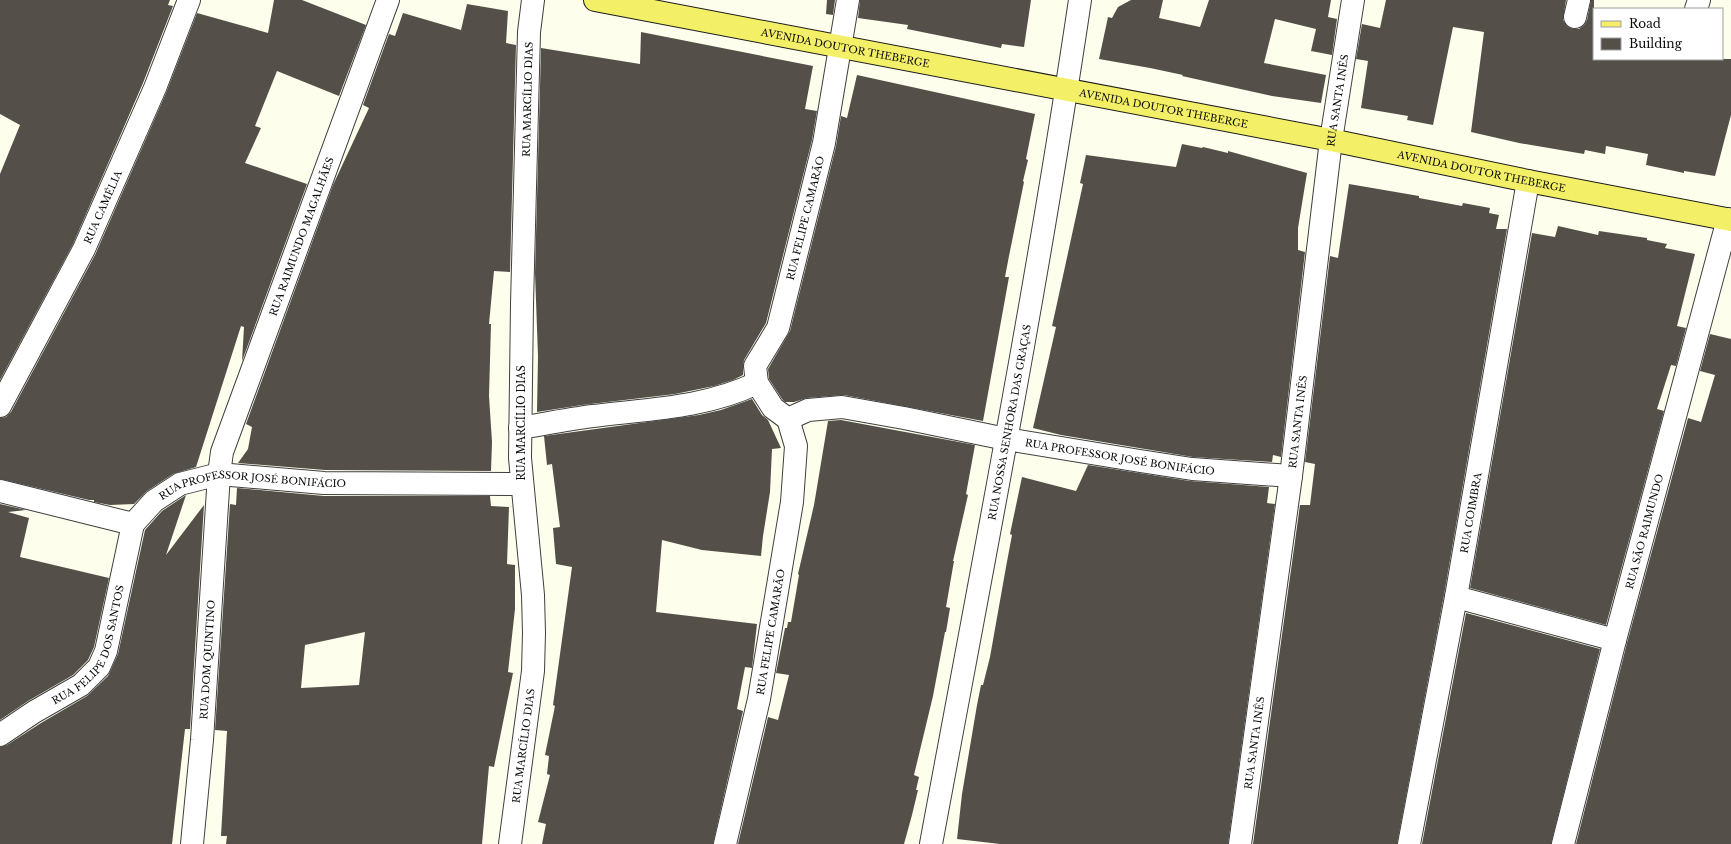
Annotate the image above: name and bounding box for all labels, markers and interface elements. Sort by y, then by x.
legend [1593,8,1723,60]
text: Road [1629,16,1661,31]
street label: AVENIDA DOUTOR THEBERGE [759,26,931,71]
text: Building [1629,36,1683,51]
street label: RUA MARCÍLIO DIAS [520,41,536,157]
street label: RUA SANTA INÊS [1324,53,1351,147]
street label: AVENIDA DOUTOR THEBERGE [1077,86,1249,131]
street label: AVENIDA DOUTOR THEBERGE [1395,148,1567,195]
street label: RUA FELIPE CAMARÃO [783,154,827,282]
street label: RUA RAIMUNDO MAGALHÃES [267,155,337,318]
street label: RUA CAMÉLIA [81,168,125,246]
street label: RUA NOSSA SENHORA DAS GRAÇAS [986,323,1034,521]
street label: RUA MARCÍLIO DIAS [514,365,528,481]
street label: RUA SANTA INÊS [1286,375,1310,469]
street label: RUA PROFESSOR JOSÉ BONIFÁCIO [1024,436,1215,478]
street label: RUA PROFESSOR JOSÉ BONIFÁCIO [156,468,346,503]
street label: RUA COIMBRA [1458,471,1485,554]
street label: RUA SÃO RAIMUNDO [1623,472,1666,591]
street label: RUA FELIPE CAMARÃO [754,568,788,696]
street label: RUA FELIPE DOS SANTOS [50,584,127,707]
street label: RUA DOM QUINTINO [197,600,218,720]
street label: RUA MARCÍLIO DIAS [509,688,538,804]
street label: RUA SANTA INÊS [1242,696,1267,790]

